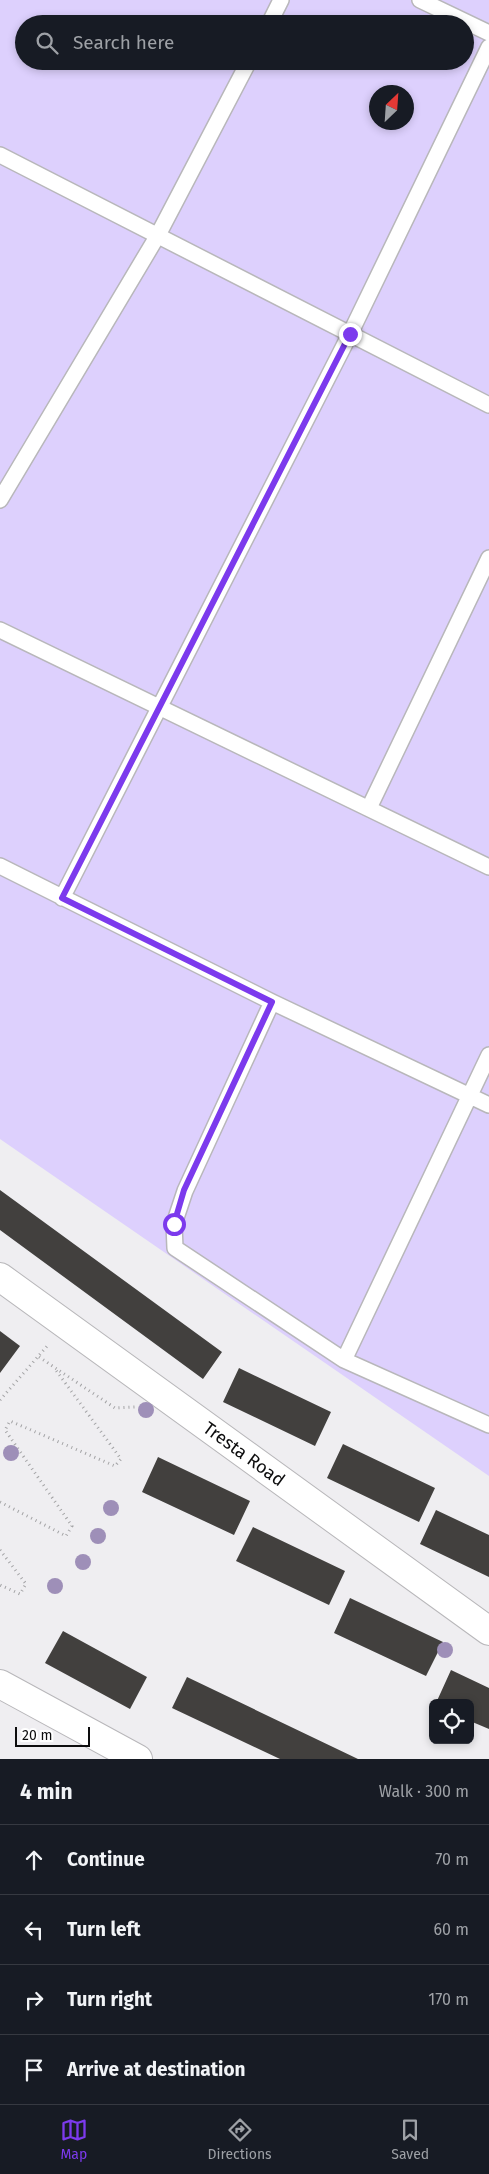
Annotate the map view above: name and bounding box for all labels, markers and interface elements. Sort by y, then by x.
search box [15,15,474,70]
icon: search [33,29,61,57]
text: Search here [73,31,174,54]
north arrow [369,85,414,130]
route end [339,323,362,346]
route start [163,1213,186,1236]
street label: Tresta Road [199,1417,289,1491]
map controls [429,1699,474,1744]
button: locate [429,1699,474,1744]
scale bar [15,1724,90,1747]
text: 20 m [22,1727,52,1744]
text: 4 min [20,1779,73,1805]
text: Walk · 300 m [379,1782,469,1801]
icon: ahead [20,1846,48,1874]
text: Continue [67,1848,145,1871]
text: 70 m [435,1850,469,1869]
icon: left [20,1916,48,1944]
text: Turn left [67,1918,141,1941]
text: 60 m [434,1920,469,1939]
icon: right [20,1986,48,2014]
text: Turn right [67,1988,152,2011]
text: 170 m [428,1990,469,2009]
icon: arrive [20,2056,48,2084]
text: Arrive at destination [67,2058,246,2081]
tab: Map [60,2116,88,2163]
tab: Directions [207,2116,272,2163]
tab: Saved [391,2116,429,2163]

